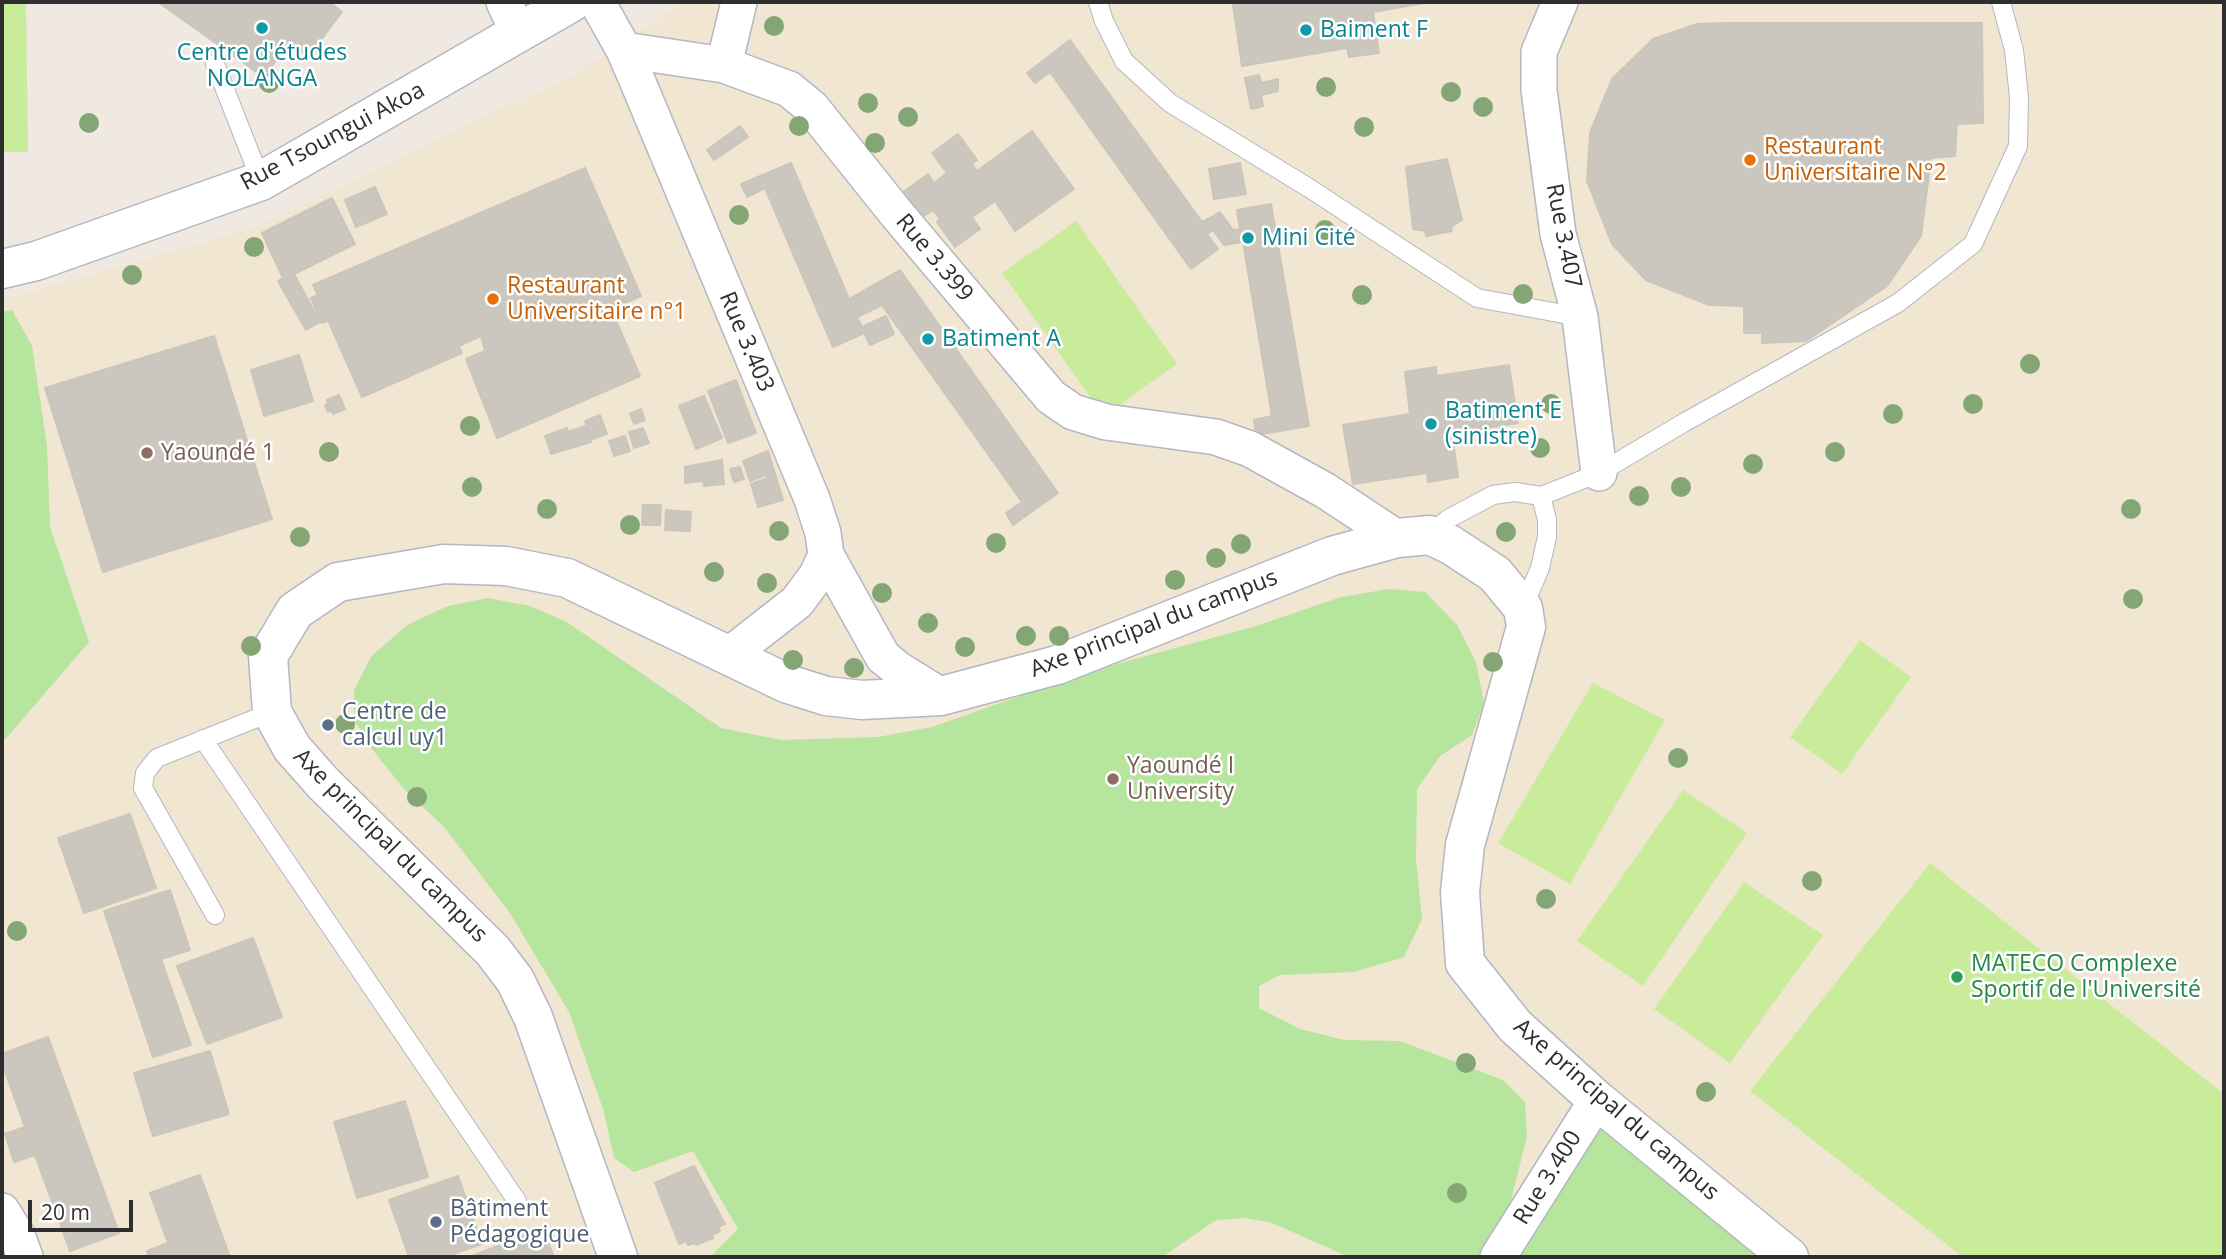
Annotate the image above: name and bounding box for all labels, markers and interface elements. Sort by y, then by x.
place label: Baiment F [1320,16,1428,44]
marker: Centre d'études NOLANGA [254,20,270,36]
marker: Baiment F [1298,22,1314,38]
place label: Centre d'études NOLANGA [177,39,347,93]
street label: Rue Tsoungui Akoa [236,77,430,197]
place label: Restaurant Universitaire N°2 [1764,133,1947,187]
marker: Restaurant Universitaire N°2 [1742,152,1758,168]
street label: Rue 3.407 [1539,181,1587,291]
street label: Rue 3.399 [889,209,979,307]
place label: Mini Cité [1262,224,1356,252]
marker: Mini Cité [1240,230,1256,246]
place label: Restaurant Universitaire n°1 [507,272,686,326]
street label: Rue 3.403 [713,288,779,396]
marker: Restaurant Universitaire n°1 [485,291,501,307]
place label: Batiment A [942,325,1061,353]
marker: Batiment A [920,331,936,347]
place label: Batiment E (sinistre) [1445,397,1562,451]
marker: Batiment E (sinistre) [1423,416,1439,432]
place label: Yaoundé 1 [161,439,275,467]
marker: Yaoundé 1 [139,445,155,461]
street label: Axe principal du campus [1026,564,1282,684]
place label: Centre de calcul uy1 [342,698,447,752]
marker: Centre de calcul uy1 [320,717,336,733]
street label: Axe principal du campus [287,743,493,949]
place label: Yaoundé I University [1127,752,1234,806]
marker: Yaoundé I University [1105,771,1121,787]
place label: MATECO Complexe Sportif de l'Université [1971,950,2201,1004]
marker: MATECO Complexe Sportif de l'Université [1949,969,1965,985]
street label: Axe principal du campus [1508,1013,1724,1207]
street label: Rue 3.400 [1508,1126,1588,1230]
scale bar [32,1186,136,1230]
place label: Bâtiment Pédagogique [450,1195,589,1249]
text: 20 m [41,1198,90,1226]
marker: Bâtiment Pédagogique [428,1214,444,1230]

